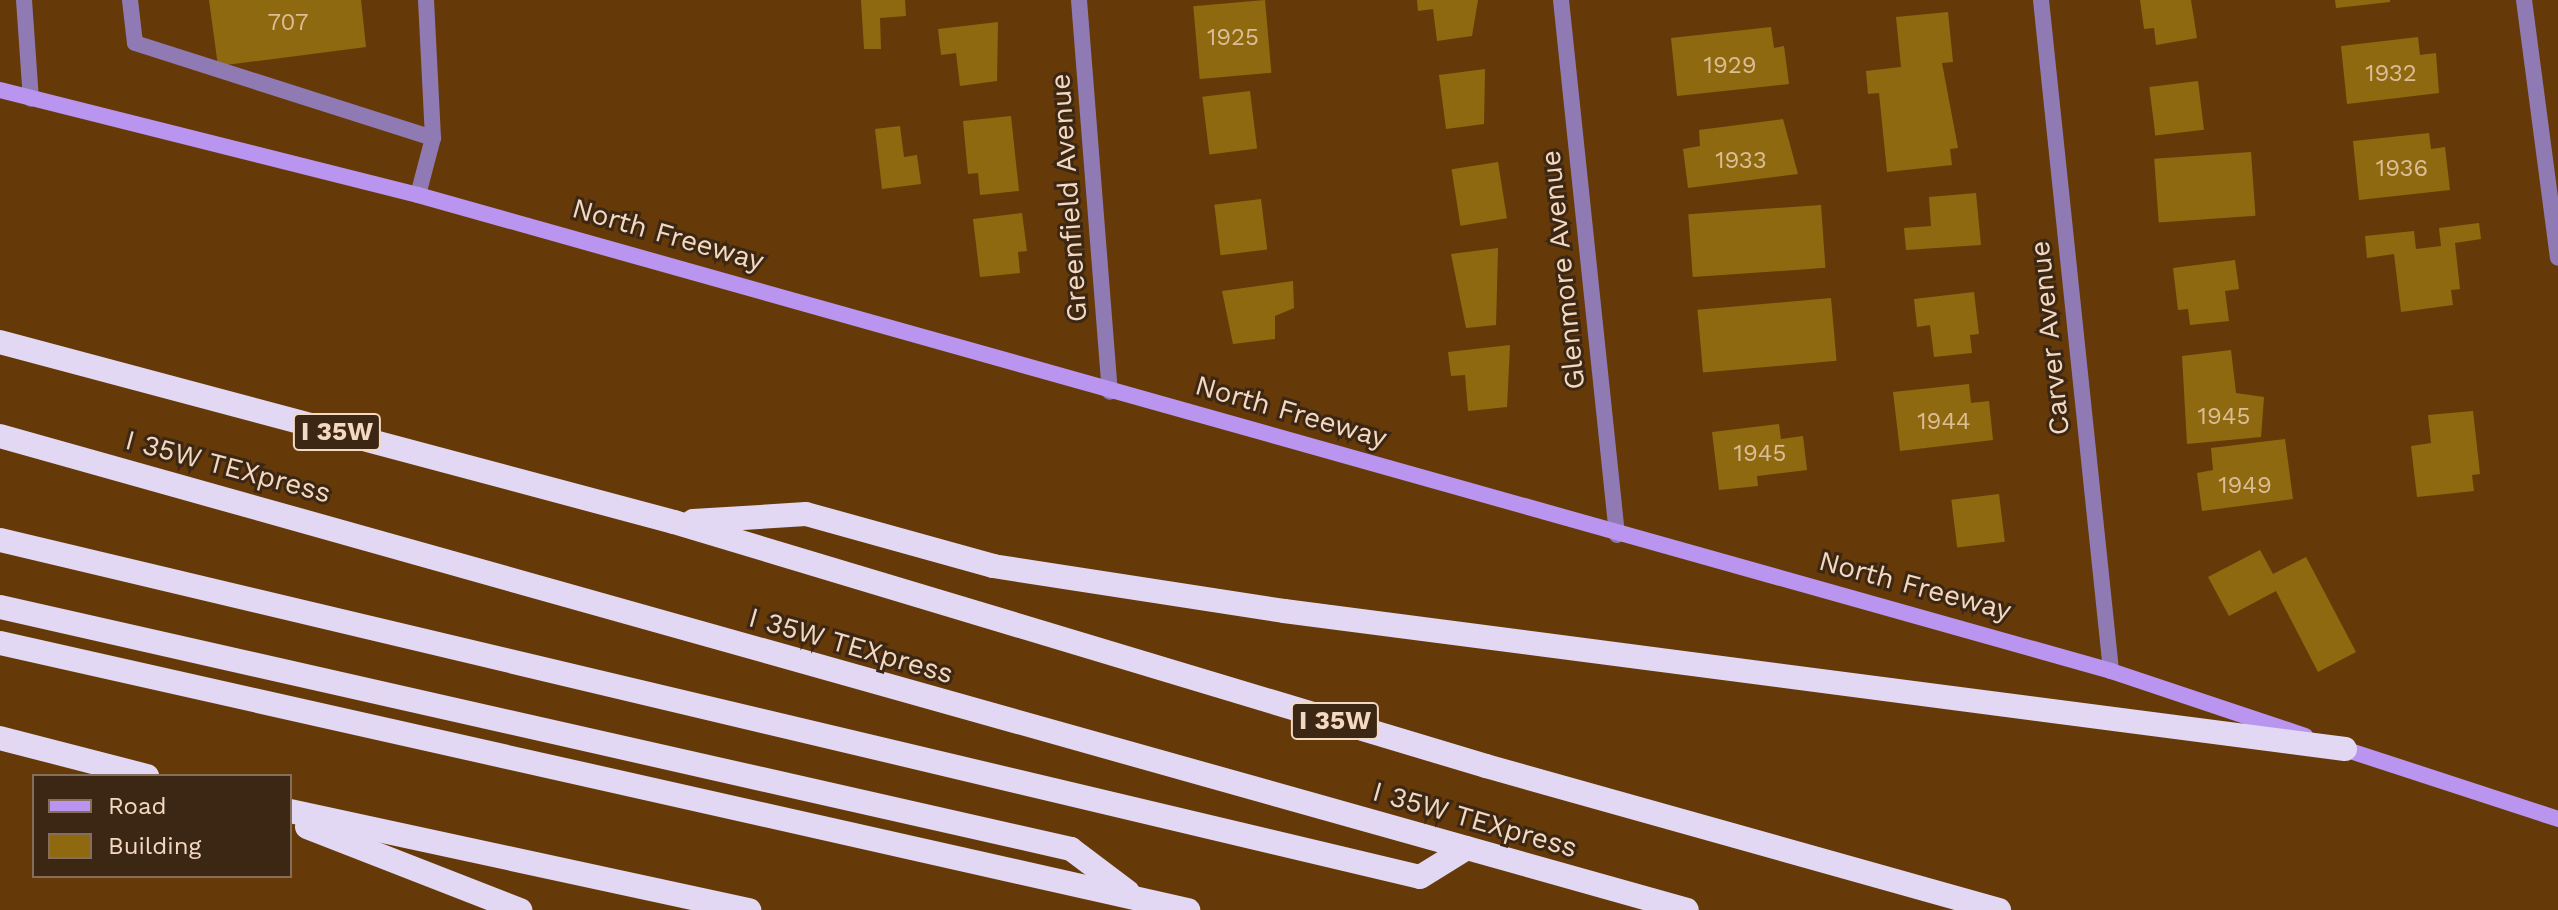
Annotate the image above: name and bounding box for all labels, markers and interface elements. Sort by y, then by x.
house number: 707 [268,9,308,37]
house number: 1925 [1207,24,1259,52]
house number: 1929 [1704,52,1756,80]
house number: 1932 [2365,60,2417,88]
street label: Greenfield Avenue [1044,72,1094,324]
house number: 1933 [1715,147,1767,175]
street label: Glenmore Avenue [1534,148,1592,392]
house number: 1936 [2376,155,2428,183]
street label: North Freeway [568,192,768,278]
street label: Carver Avenue [2023,238,2077,438]
street label: North Freeway [1191,369,1391,455]
house number: 1945 [2198,403,2250,431]
house number: 1944 [1917,408,1971,436]
road number: I 35W [291,410,383,454]
street label: I 35W TEXpress [121,423,335,511]
house number: 1945 [1734,440,1786,468]
house number: 1949 [2218,472,2272,500]
street label: North Freeway [1815,544,2015,628]
street label: I 35W TEXpress [744,601,958,691]
road number: I 35W [1289,699,1381,743]
legend [32,774,292,878]
street label: I 35W TEXpress [1368,775,1582,865]
text: Road [108,792,167,820]
text: Building [108,832,201,860]

